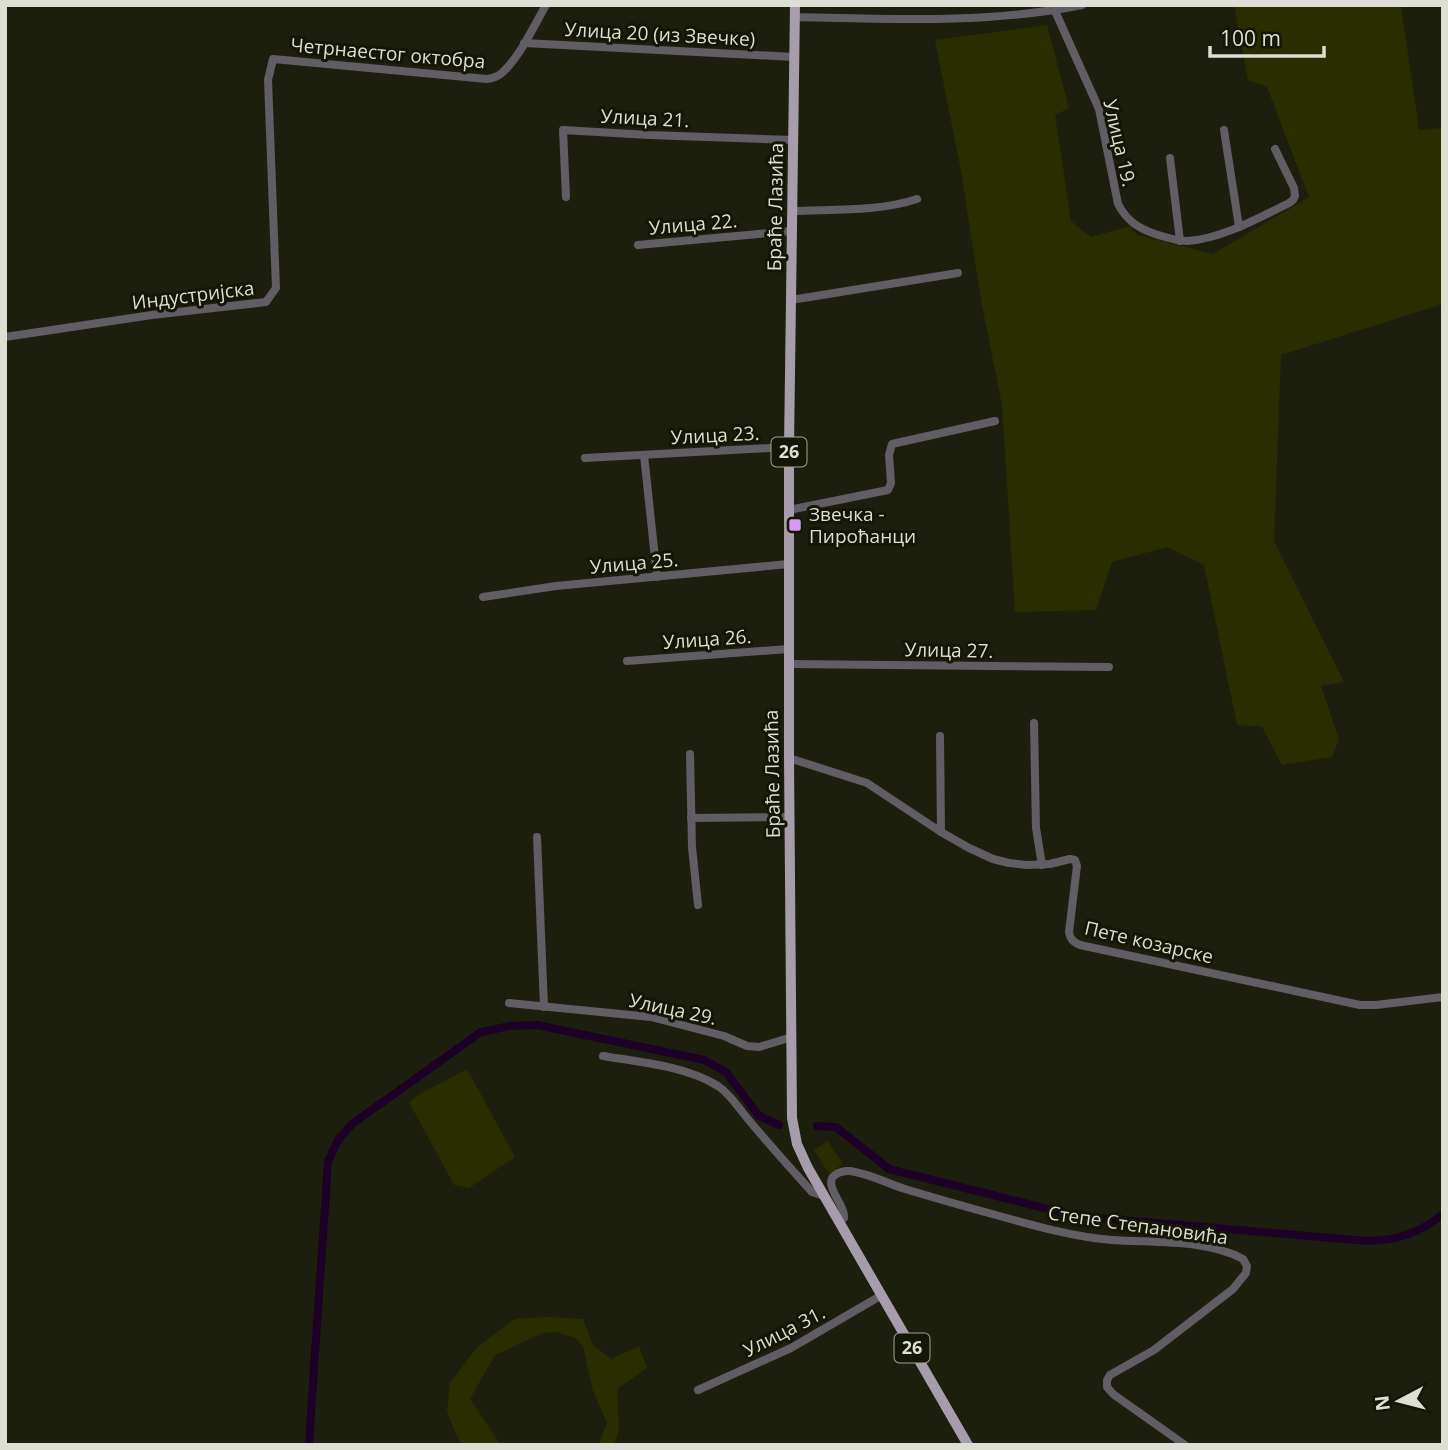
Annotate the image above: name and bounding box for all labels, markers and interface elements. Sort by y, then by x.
scale bar [1210,14,1324,58]
street label: Улица 20 (из Звечке) [564,16,756,52]
text: 100 m [1220,24,1281,52]
street label: Четрнаестог октобра [290,32,486,74]
street label: Улица 19. [1097,97,1143,189]
street label: Улица 21. [600,103,690,133]
street label: Браће Лазића [761,143,789,271]
street label: Улица 22. [648,207,738,241]
street label: Индустријска [130,275,256,315]
street label: Улица 23. [670,420,760,450]
road number: 26 [772,438,806,466]
place label: Звечка - Пироћанци [809,501,916,549]
marker: Звечка - Пироћанци [787,517,803,533]
street label: Улица 25. [589,546,679,580]
street label: Улица 26. [662,623,752,655]
street label: Улица 27. [904,636,994,664]
street label: Браће Лазића [758,710,786,838]
street label: Пете козарске [1082,915,1216,969]
street label: Улица 29. [627,987,719,1031]
street label: Степе Степановића [1046,1199,1230,1251]
street label: Улица 31. [739,1299,829,1363]
road number: 26 [894,1334,930,1363]
north arrow [1364,1366,1434,1436]
text: N [1368,1394,1396,1412]

